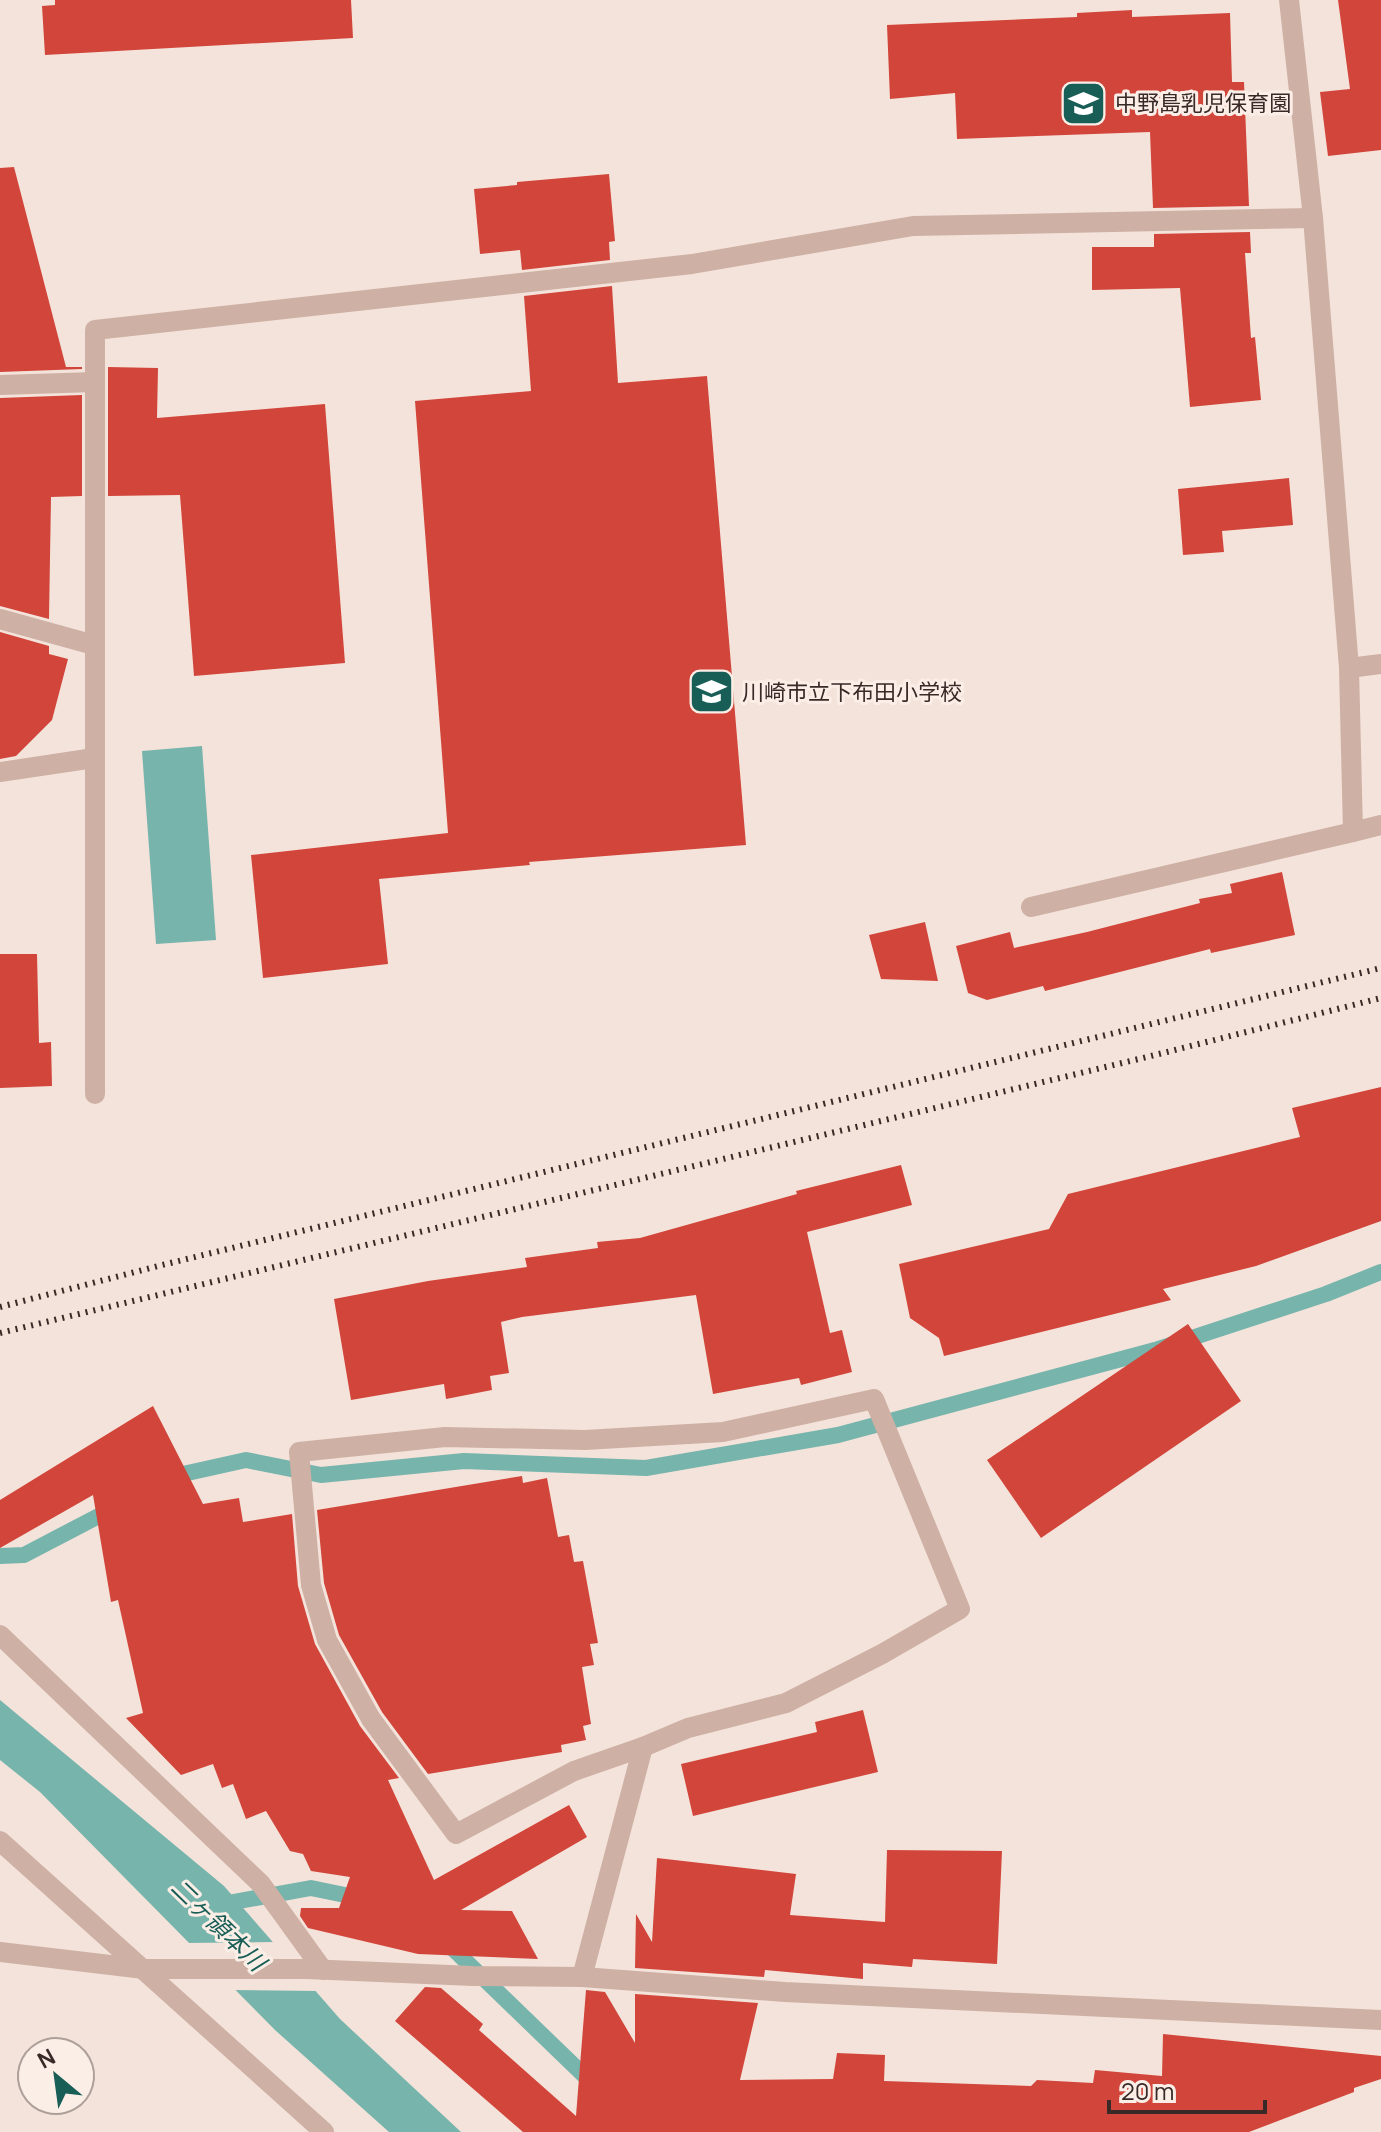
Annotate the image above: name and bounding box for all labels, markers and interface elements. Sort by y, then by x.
school or university icon: 中野島乳児保育園 [1060,79,1108,127]
place label: 中野島乳児保育園 [1115,88,1291,118]
school or university icon: 川崎市立下布田小学校 [687,668,735,716]
place label: 川崎市立下布田小学校 [742,677,962,707]
water label: 二ヶ領本川 [164,1870,276,1980]
north arrow [16,2036,96,2116]
text: N [32,2042,60,2075]
scale bar [1109,2064,1265,2114]
text: 20 m [1121,2074,1174,2107]

